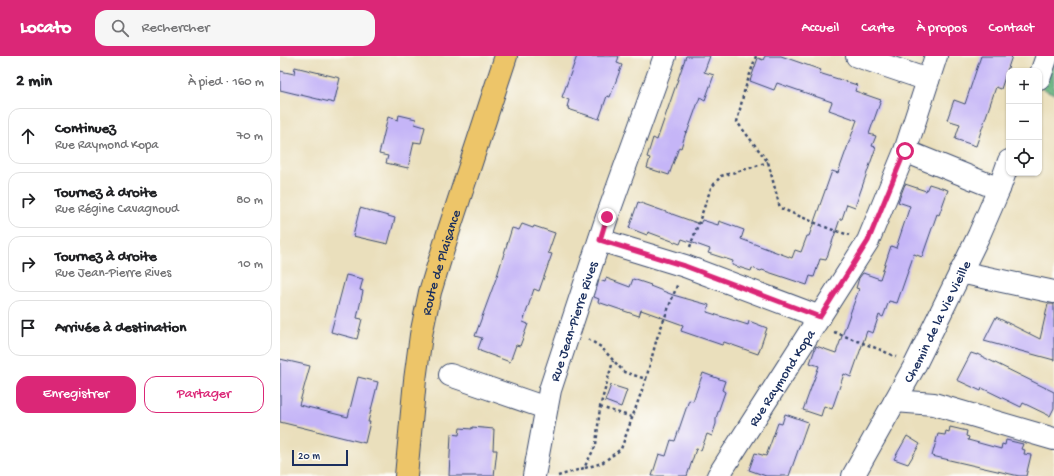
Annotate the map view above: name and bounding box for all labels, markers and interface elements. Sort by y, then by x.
search box [95,10,375,46]
text: Locato [20,17,71,40]
icon: search [109,17,131,39]
text: Rechercher [141,19,209,37]
text: Accueil [802,20,839,37]
text: Carte [861,20,895,37]
text: À propos [917,20,967,37]
text: Contact [989,20,1034,37]
map controls [1006,68,1042,176]
button: + [1006,68,1042,104]
text: 2 min [16,72,52,92]
text: À pied · 160 m [188,75,264,90]
button: − [1006,104,1042,140]
text: Continuez [55,120,116,138]
icon: ahead [17,125,39,147]
text: 70 m [237,129,263,144]
text: Rue Raymond Kopa [55,138,159,153]
button: locate [1006,140,1042,176]
route start [896,142,914,160]
text: Tournez à droite [55,184,157,202]
icon: right [17,189,39,211]
text: 80 m [236,193,263,208]
text: Rue Régine Cavagnoud [55,202,179,217]
street label: Route de Plaisance [419,207,466,317]
route end [598,208,616,226]
text: Tournez à droite [55,248,157,266]
icon: right [17,253,39,275]
text: 10 m [238,257,263,272]
street label: Chemin de la Vie Vieille [901,258,976,386]
street label: Rue Jean-Pierre Rives [547,259,603,384]
text: Rue Jean-Pierre Rives [55,266,171,281]
icon: arrive [17,317,39,339]
text: Arrivée à destination [55,319,186,337]
street label: Rue Raymond Kopa [746,326,821,430]
button: Enregistrer [16,376,136,413]
button: Partager [144,376,264,413]
scale bar [292,448,348,467]
text: 20 m [298,451,320,463]

